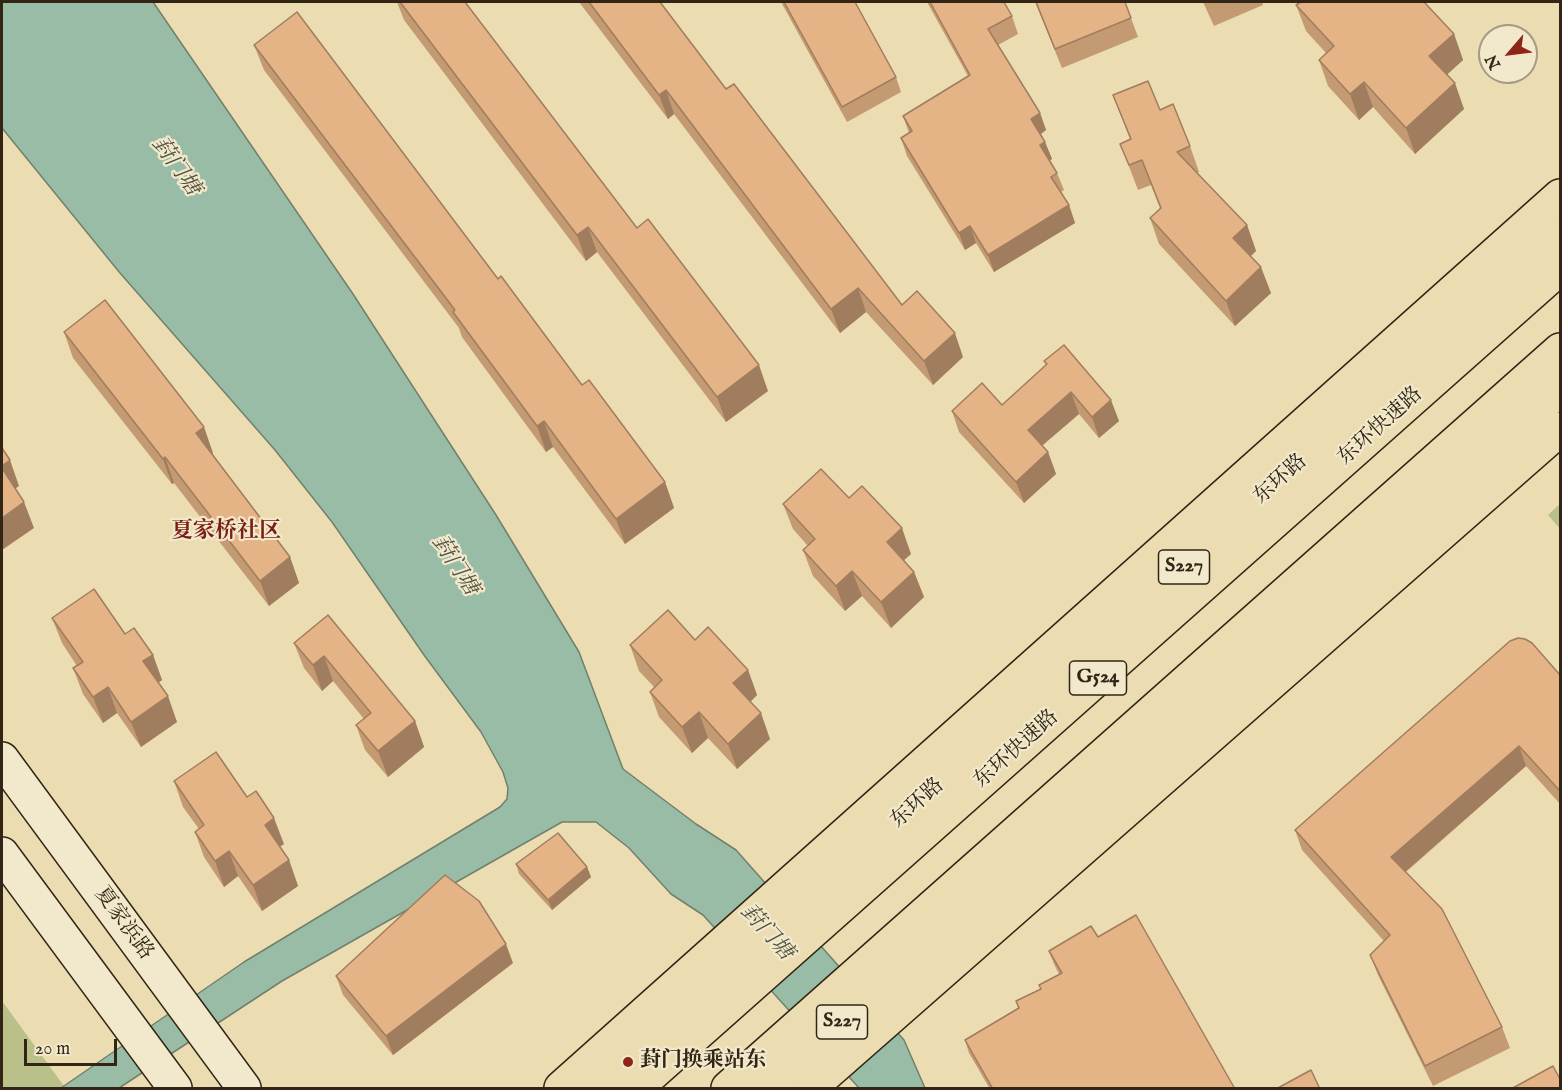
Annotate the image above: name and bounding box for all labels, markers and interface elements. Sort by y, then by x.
north arrow [1478,24,1538,84]
text: N [1482,51,1506,72]
water label: 葑门塘 [145,133,205,201]
street label: 东环快速路 [1334,383,1428,471]
street label: 东环路 [1249,450,1313,510]
district label: 夏家桥社区 [171,519,281,545]
water label: 葑门塘 [425,531,483,601]
road number: S227 [1158,550,1210,584]
road number: G524 [1070,661,1126,695]
street label: 东环快速路 [970,706,1064,794]
street label: 东环路 [886,774,950,834]
street label: 夏家浜路 [88,883,158,965]
water label: 葑门塘 [734,900,798,966]
road number: S227 [816,1005,868,1039]
scale bar [27,1027,120,1065]
text: 20 m [35,1038,70,1061]
place label: 葑门换乘站东 [640,1049,766,1075]
marker: 葑门换乘站东 [621,1055,635,1069]

